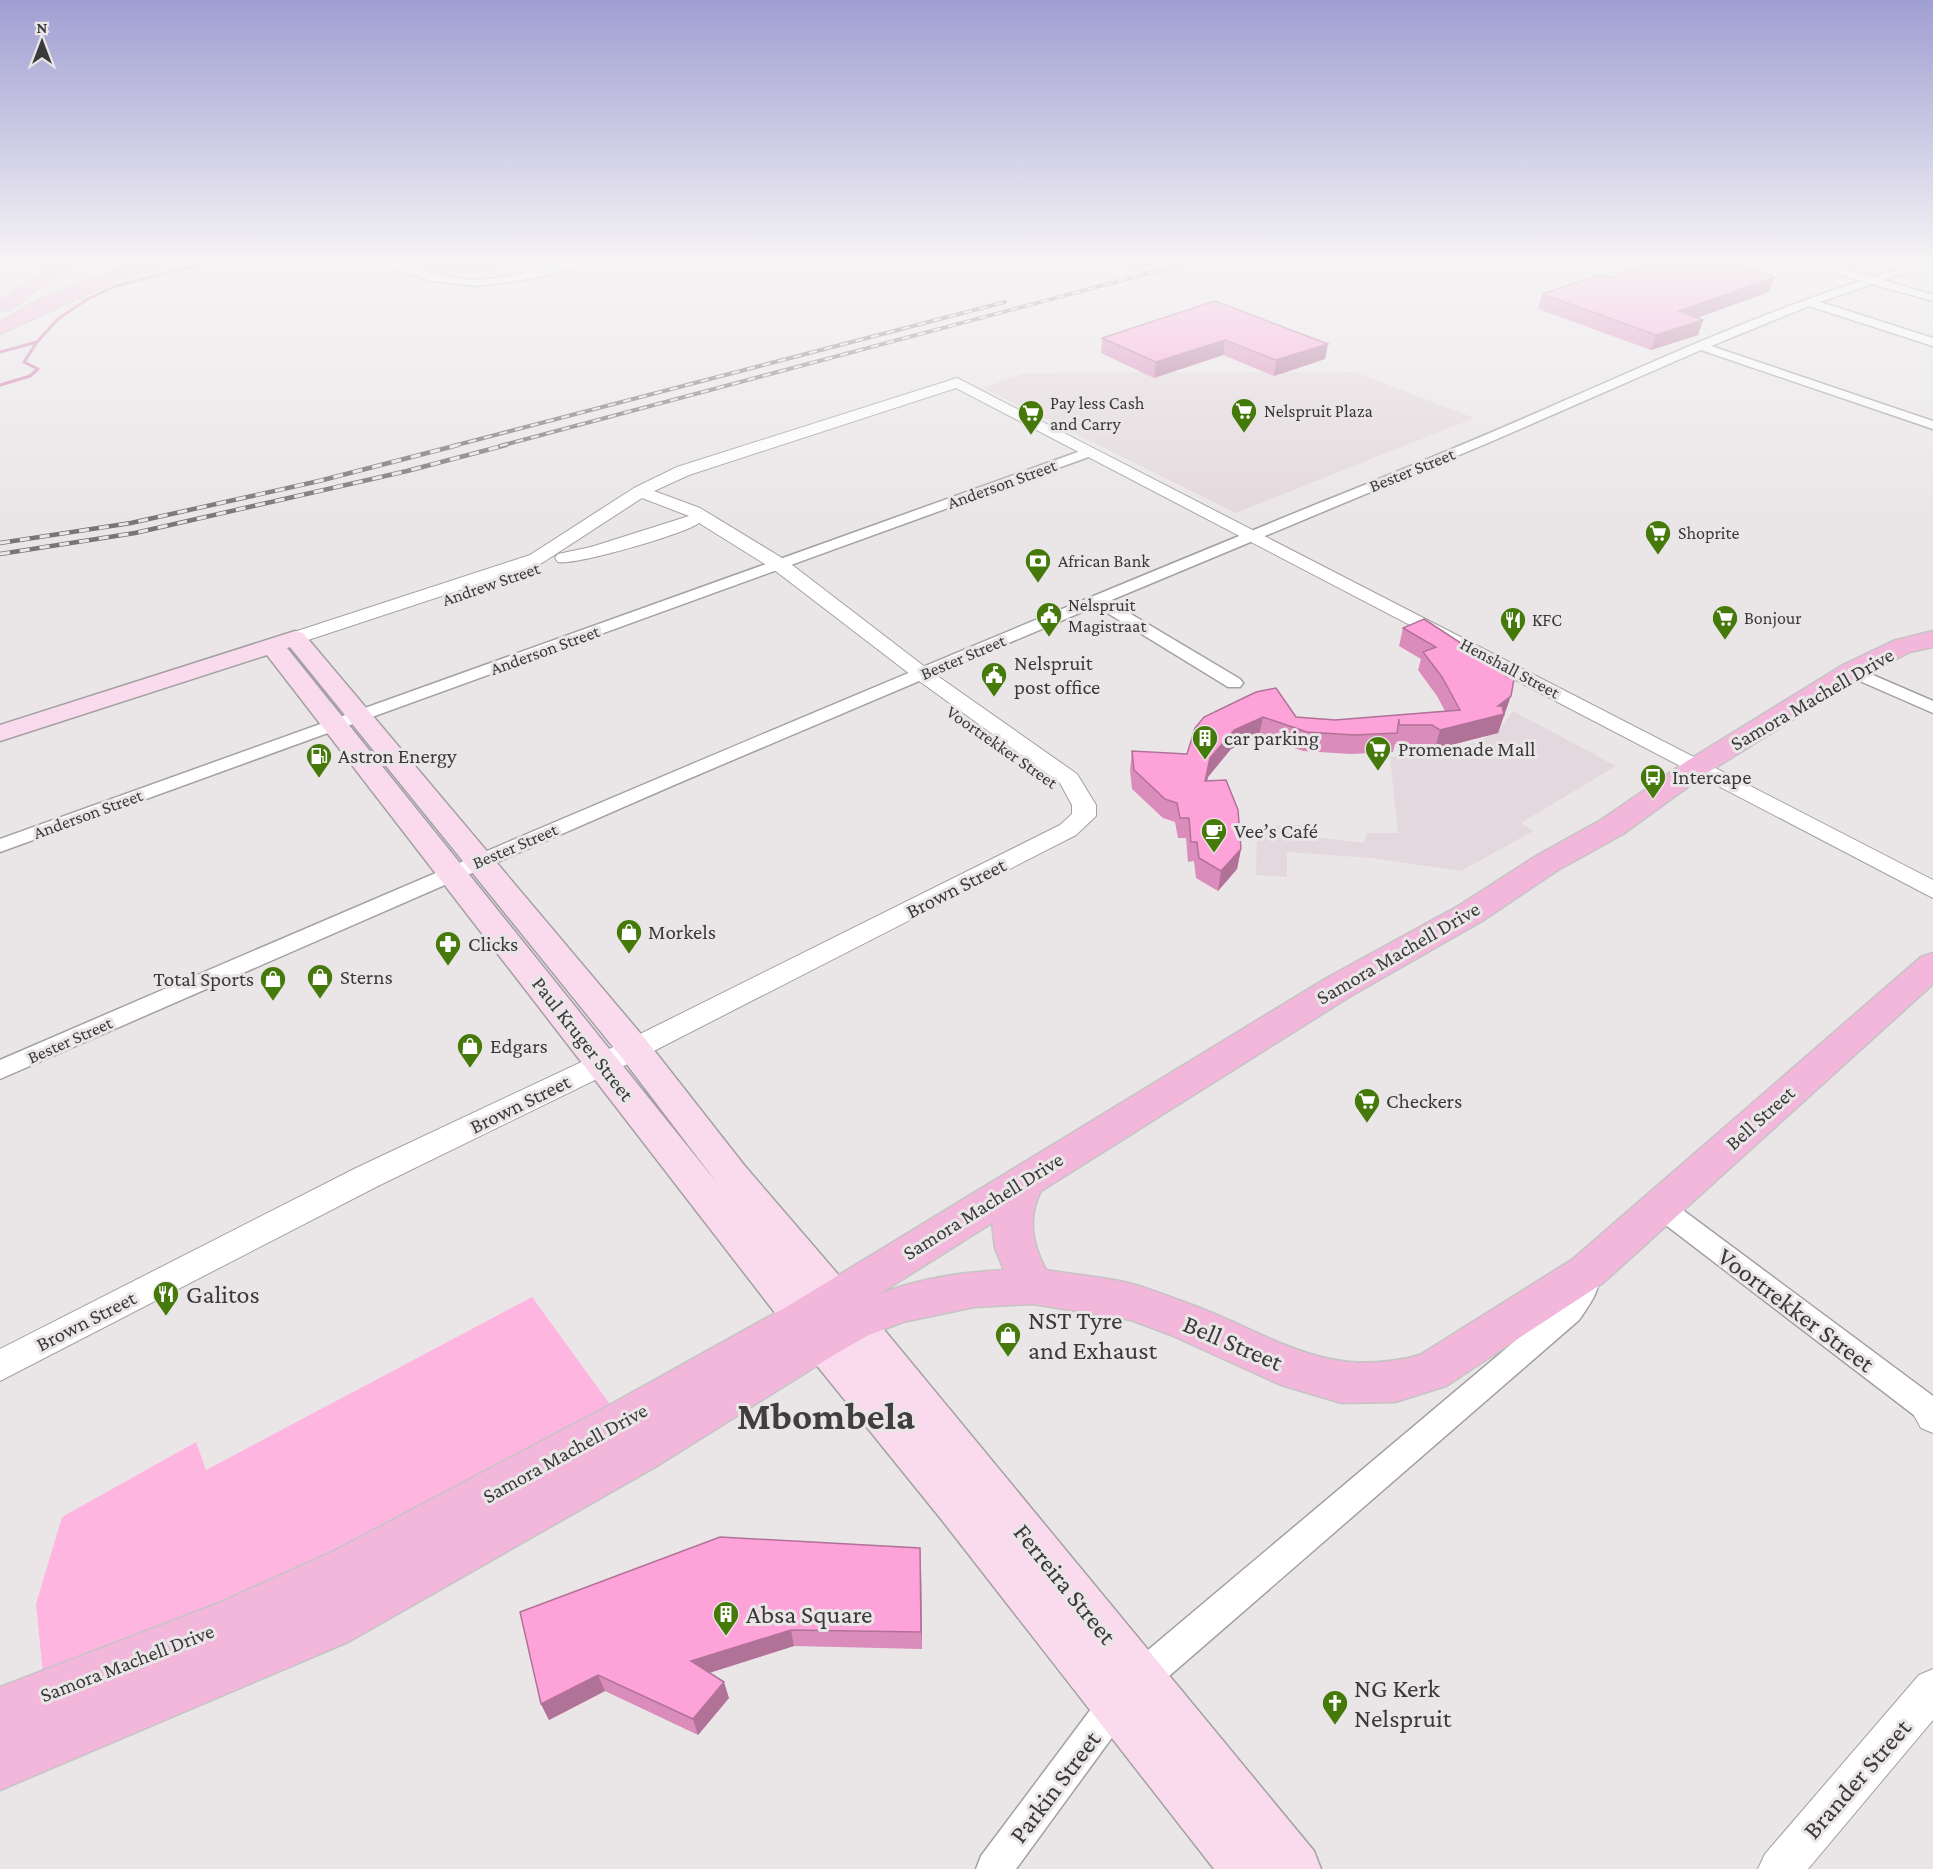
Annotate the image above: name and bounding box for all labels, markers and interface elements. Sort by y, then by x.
north arrow [12,12,72,72]
text: N [37,19,48,36]
place label: Pay less Cash and Carry [1050,393,1145,434]
supermarket icon: Nelspruit Plaza [1229,396,1259,434]
supermarket icon: Pay less Cash and Carry [1016,398,1046,436]
place label: Nelspruit Plaza [1264,401,1373,421]
street label: Bester Street [1366,443,1459,496]
street label: Anderson Street [945,455,1060,513]
supermarket icon: Shoprite [1643,518,1673,556]
place label: Shoprite [1678,523,1739,543]
bank icon: African Bank [1023,546,1053,584]
place label: African Bank [1058,551,1150,571]
street label: Andrew Street [440,558,543,610]
place label: Nelspruit Magistraat [1068,595,1147,636]
public building icon: Nelspruit Magistraat [1034,600,1064,638]
supermarket icon: Bonjour [1710,603,1740,641]
restaurant icon: KFC [1498,605,1528,643]
place label: Bonjour [1744,608,1802,629]
place label: KFC [1532,610,1562,630]
street label: Anderson Street [488,621,603,679]
street label: Bester Street [917,630,1010,684]
street label: Henshall Street [1457,633,1564,703]
street label: Samora Machell Drive [1726,642,1898,756]
place label: Nelspruit post office [1014,651,1100,699]
public building icon: Nelspruit post office [979,660,1009,698]
street label: Voortrekker Street [943,701,1062,793]
building icon: car parking [1190,723,1220,761]
place label: car parking [1224,726,1319,750]
supermarket icon: Promenade Mall [1363,734,1393,772]
place label: Promenade Mall [1398,737,1535,761]
fuel station icon: Astron Energy [304,741,334,779]
place label: Astron Energy [338,744,457,768]
bus stop icon: Intercape [1638,762,1668,800]
place label: Intercape [1672,765,1751,789]
street label: Anderson Street [31,785,146,843]
cafe icon: Vee’s Café [1199,816,1229,854]
street label: Bester Street [469,819,562,873]
place label: Vee’s Café [1234,819,1318,843]
street label: Brown Street [902,852,1011,923]
street label: Samora Machell Drive [1312,896,1484,1010]
shop icon: Morkels [614,917,644,955]
place label: Morkels [648,920,716,944]
pharmacy icon: Clicks [433,929,463,967]
place label: Clicks [468,932,518,956]
shop icon: Sterns [305,962,335,1000]
shop icon: Total Sports [258,964,288,1002]
place label: Sterns [340,965,393,989]
place label: Total Sports [153,967,254,991]
street label: Paul Kruger Street [527,972,640,1107]
street label: Bester Street [25,1012,116,1068]
shop icon: Edgars [455,1031,485,1069]
place label: Edgars [490,1034,548,1058]
street label: Brown Street [466,1069,575,1139]
street label: Bell Street [1720,1080,1800,1155]
supermarket icon: Checkers [1352,1086,1382,1124]
place label: Checkers [1386,1089,1462,1113]
street label: Samora Machell Drive [898,1147,1068,1265]
street label: Voortrekker Street [1712,1242,1880,1379]
restaurant icon: Galitos [151,1279,181,1317]
place label: Galitos [186,1280,260,1309]
street label: Brown Street [32,1285,141,1356]
place label: NST Tyre and Exhaust [1028,1306,1157,1365]
street label: Bell Street [1179,1309,1287,1377]
shop icon: NST Tyre and Exhaust [993,1320,1023,1358]
district label: Mbombela [737,1394,915,1437]
street label: Samora Machell Drive [479,1398,651,1508]
street label: Ferreira Street [1008,1518,1123,1650]
building icon: Absa Square [711,1599,741,1637]
place label: Absa Square [746,1600,873,1629]
street label: Samora Machell Drive [37,1619,217,1707]
place label: NG Kerk Nelspruit [1354,1674,1452,1733]
church icon: NG Kerk Nelspruit [1320,1688,1350,1726]
street label: Brander Street [1797,1713,1917,1845]
street label: Parkin Street [1003,1725,1107,1849]

